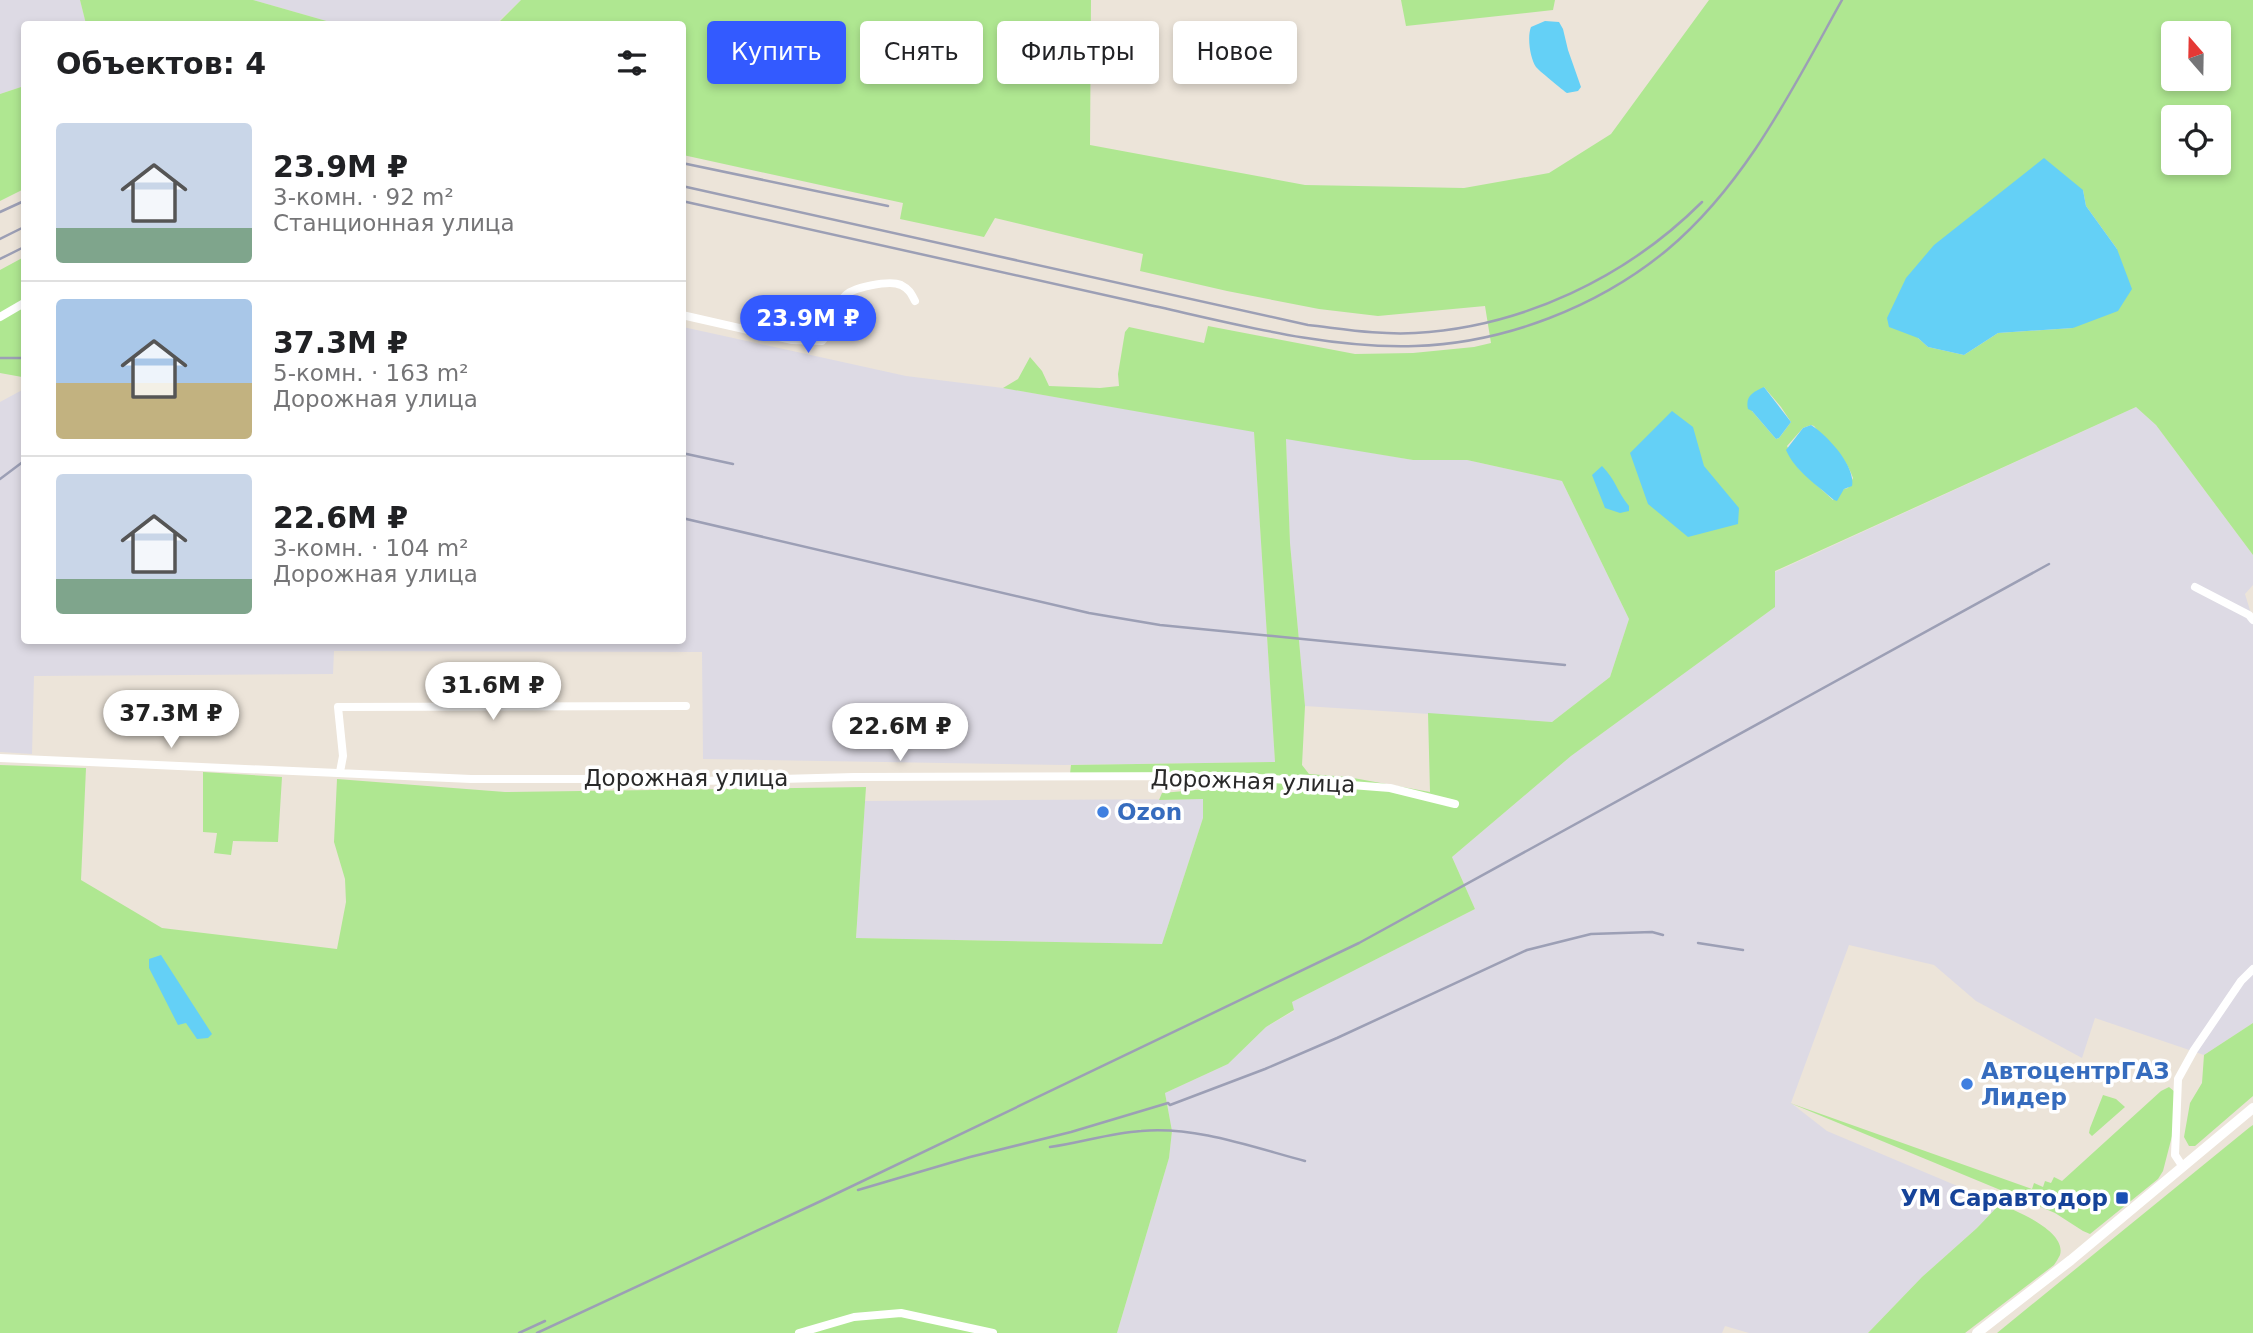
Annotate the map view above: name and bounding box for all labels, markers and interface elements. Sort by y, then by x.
chip: Купить [707,21,846,84]
chip: Снять [860,21,983,84]
chip: Фильтры [997,21,1159,84]
chip: Новое [1173,21,1297,84]
north arrow [2161,21,2231,91]
map controls [2161,21,2231,175]
icon: filters [613,44,651,82]
text: Объектов: 4 [56,46,266,81]
button: locate [2161,105,2231,175]
text: 23.9M ₽ [273,149,408,184]
icon: home [112,151,196,235]
text: 3-комн. · 92 m² [273,184,454,210]
text: Станционная улица [273,210,515,236]
pin: 23.9M ₽ [743,296,873,355]
text: 23.9M ₽ [756,305,860,331]
text: 37.3M ₽ [273,325,408,360]
icon: home [112,327,196,411]
text: 5-комн. · 163 m² [273,360,468,386]
text: Дорожная улица [273,386,478,412]
text: 22.6M ₽ [273,500,408,535]
icon: home [112,502,196,586]
text: 3-комн. · 104 m² [273,535,468,561]
text: Дорожная улица [273,561,478,587]
pin: 31.6M ₽ [428,662,558,722]
text: 31.6M ₽ [441,672,545,698]
pin: 37.3M ₽ [106,690,236,750]
text: 37.3M ₽ [119,700,223,726]
pin: 22.6M ₽ [835,704,965,763]
text: 22.6M ₽ [848,713,952,739]
street label: Дорожная улица [1150,764,1356,798]
street label: Дорожная улица [584,765,788,791]
place label: Ozon [1117,799,1182,825]
marker: Ozon [1095,804,1111,820]
place label: АвтоцентрГАЗ Лидер [1981,1058,2170,1110]
marker: АвтоцентрГАЗ Лидер [1959,1076,1975,1092]
place label: УМ Саравтодор [1900,1185,2108,1211]
marker: УМ Саравтодор [2114,1190,2130,1206]

